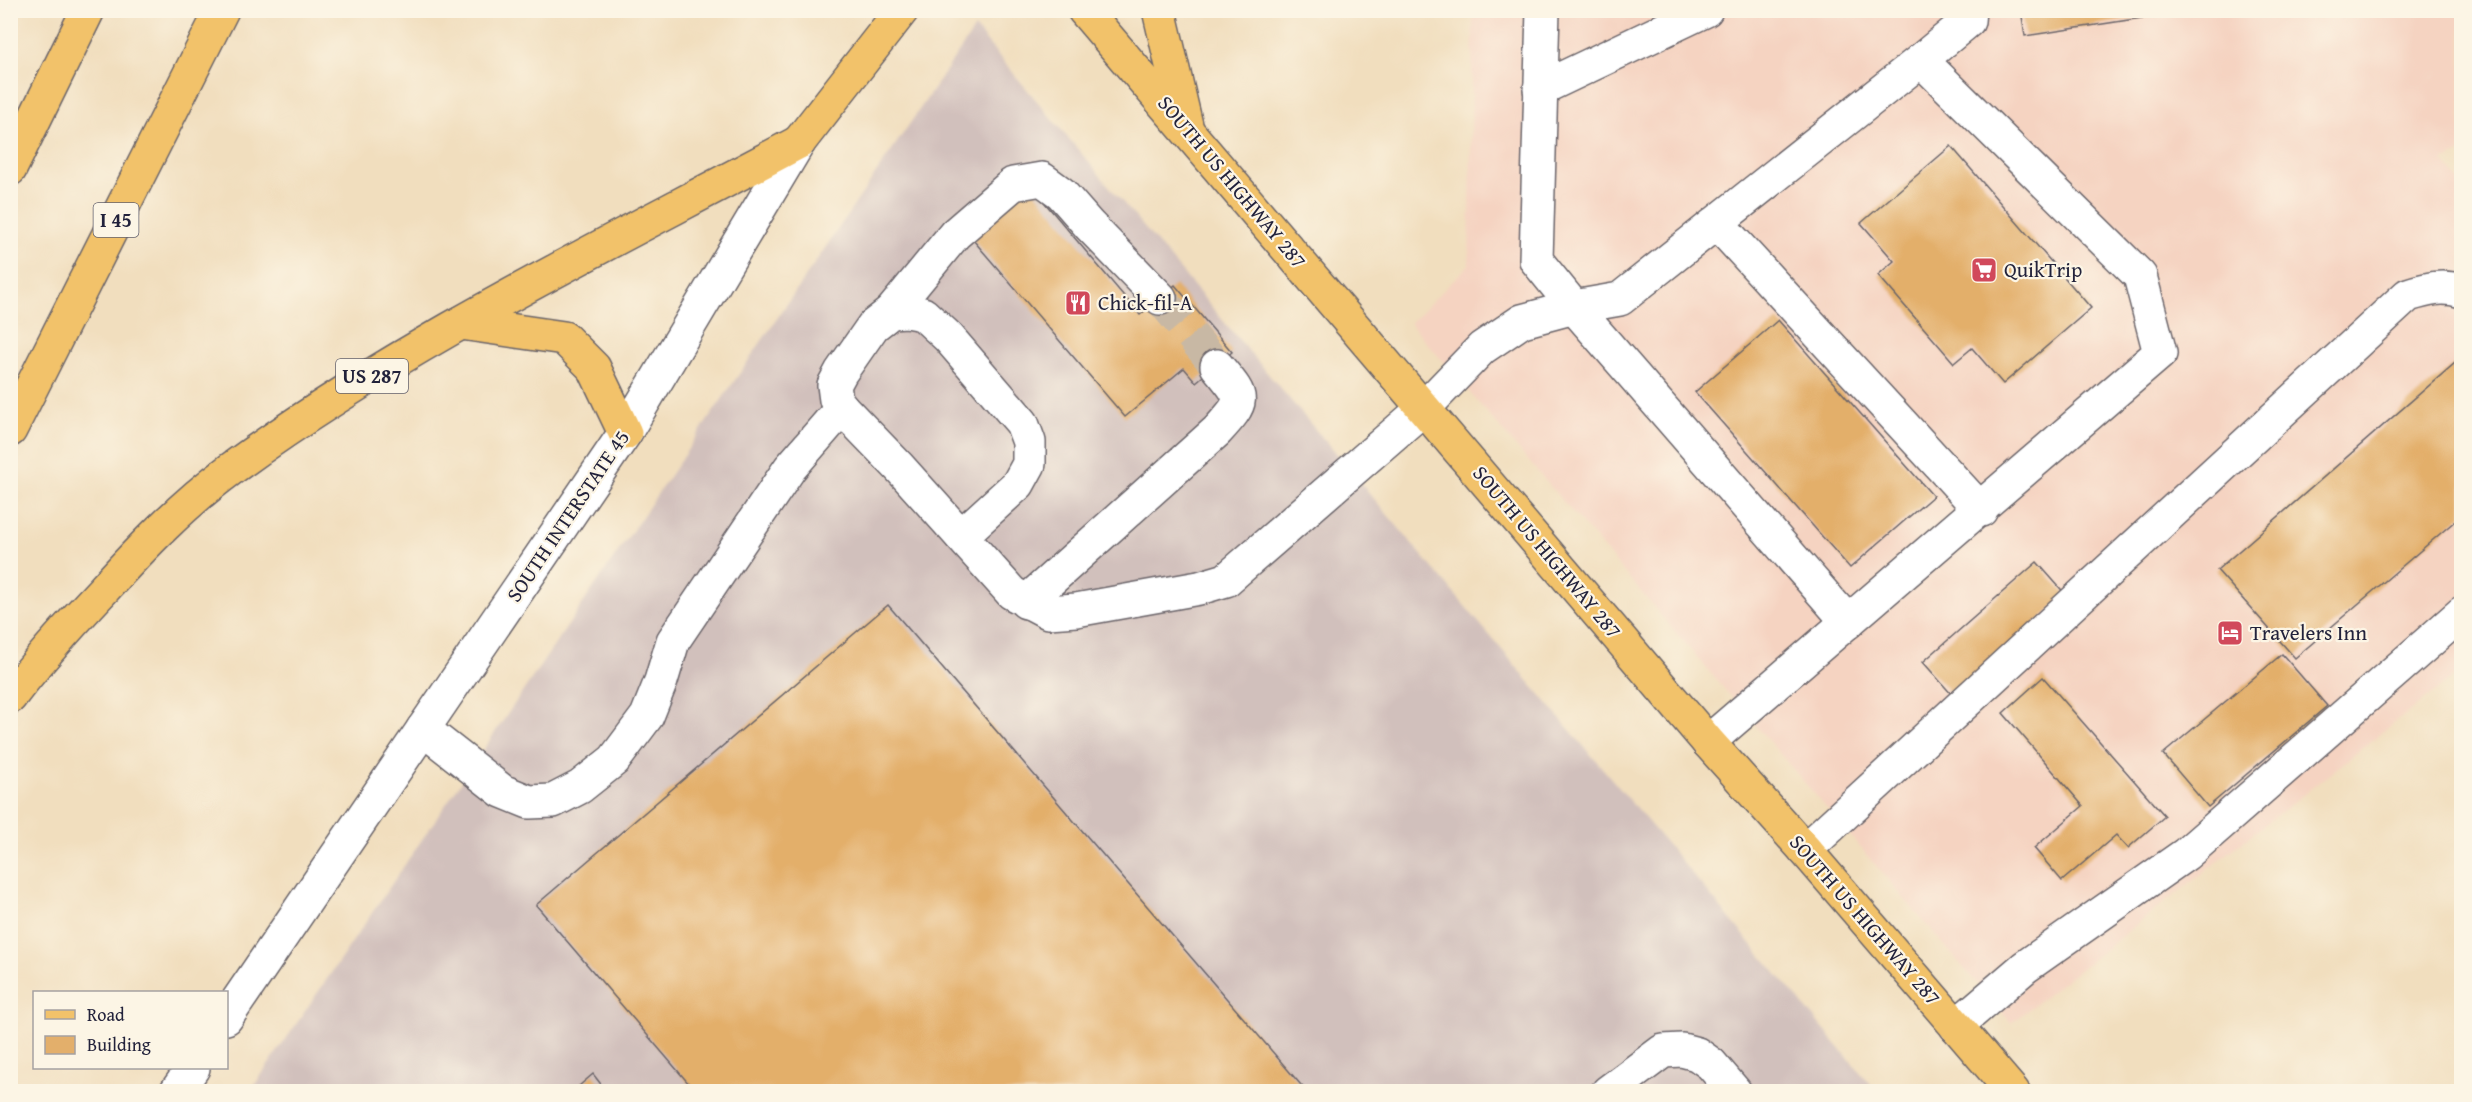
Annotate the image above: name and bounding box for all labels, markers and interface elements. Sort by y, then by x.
street label: SOUTH US HIGHWAY 287 [1151,88,1314,275]
road number: I 45 [94,203,138,237]
place label: QuikTrip [2004,254,2082,285]
supermarket icon: QuikTrip [1969,255,1999,285]
place label: Chick-fil-A [1098,287,1193,318]
restaurant icon: Chick-fil-A [1063,288,1093,318]
road number: US 287 [336,359,408,393]
street label: SOUTH INTERSTATE 45 [498,423,637,608]
street label: SOUTH US HIGHWAY 287 [1466,458,1629,645]
place label: Travelers Inn [2250,617,2367,648]
hotel icon: Travelers Inn [2215,618,2245,648]
street label: SOUTH US HIGHWAY 287 [1782,828,1948,1012]
legend [33,991,228,1069]
text: Road [87,1001,125,1028]
text: Building [87,1031,151,1058]

